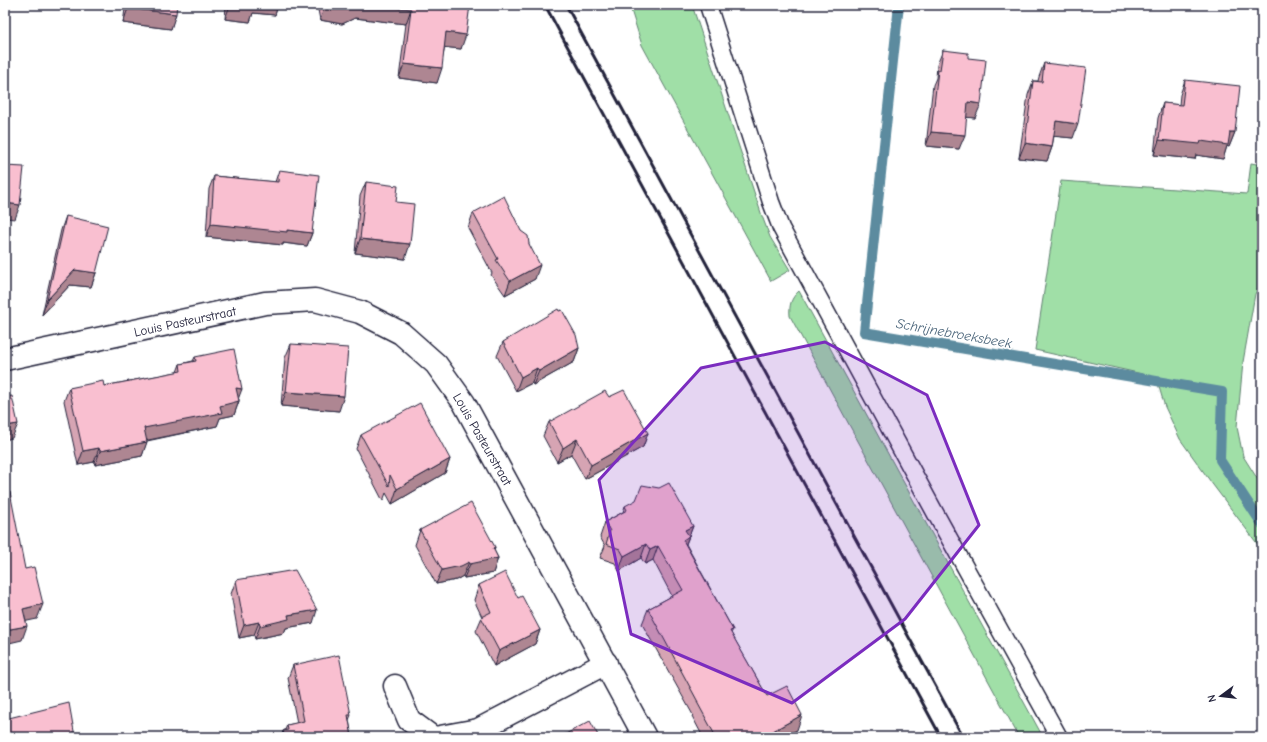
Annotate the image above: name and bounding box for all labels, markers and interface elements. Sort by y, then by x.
street label: Louis Pasteurstraat [133,303,239,340]
water label: Schrijnebroeksbeek [895,315,1013,352]
street label: Louis Pasteurstraat [450,390,516,489]
north arrow [1201,676,1241,716]
text: N [1205,693,1219,704]

